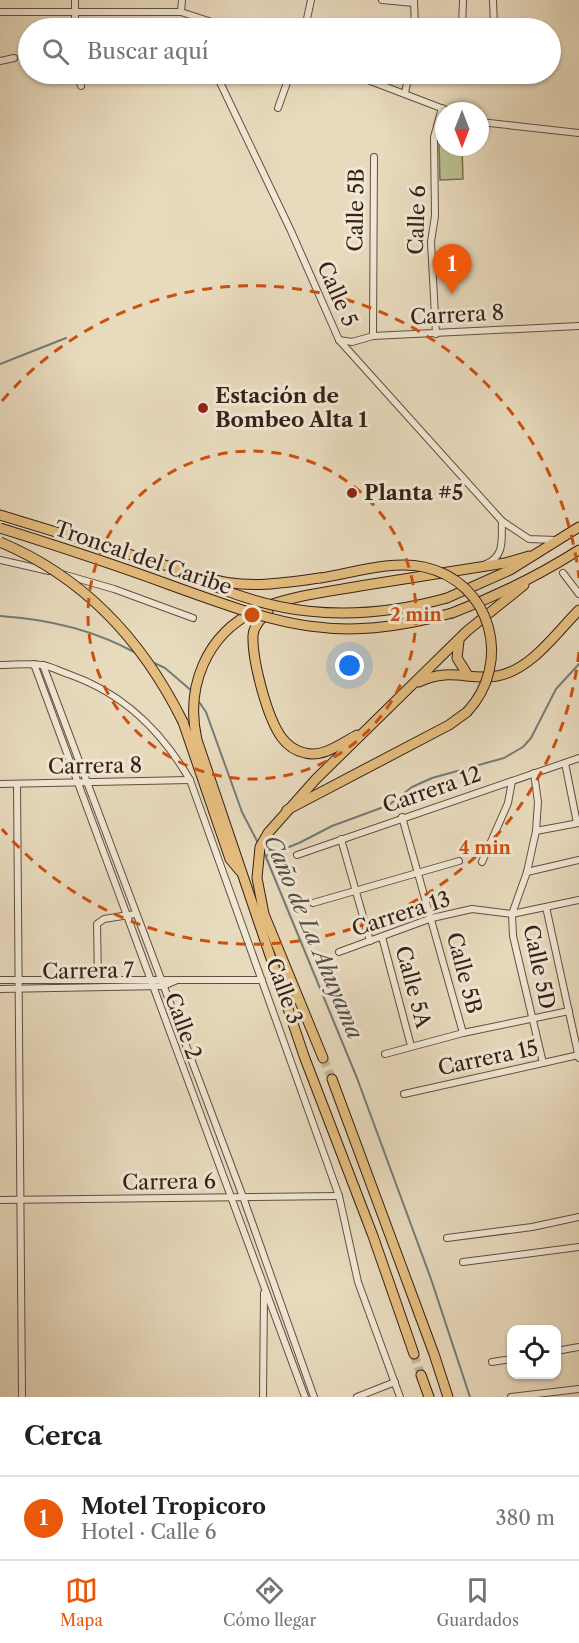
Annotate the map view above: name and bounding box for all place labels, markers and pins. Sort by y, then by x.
pin: 1 [432,244,472,294]
place label: Estación de Bombeo Alta 1 [215,383,368,432]
marker: Estación de Bombeo Alta 1 [196,401,210,415]
place label: Planta #5 [364,480,463,505]
marker: Planta #5 [345,486,359,500]
centre of rings [242,605,262,625]

